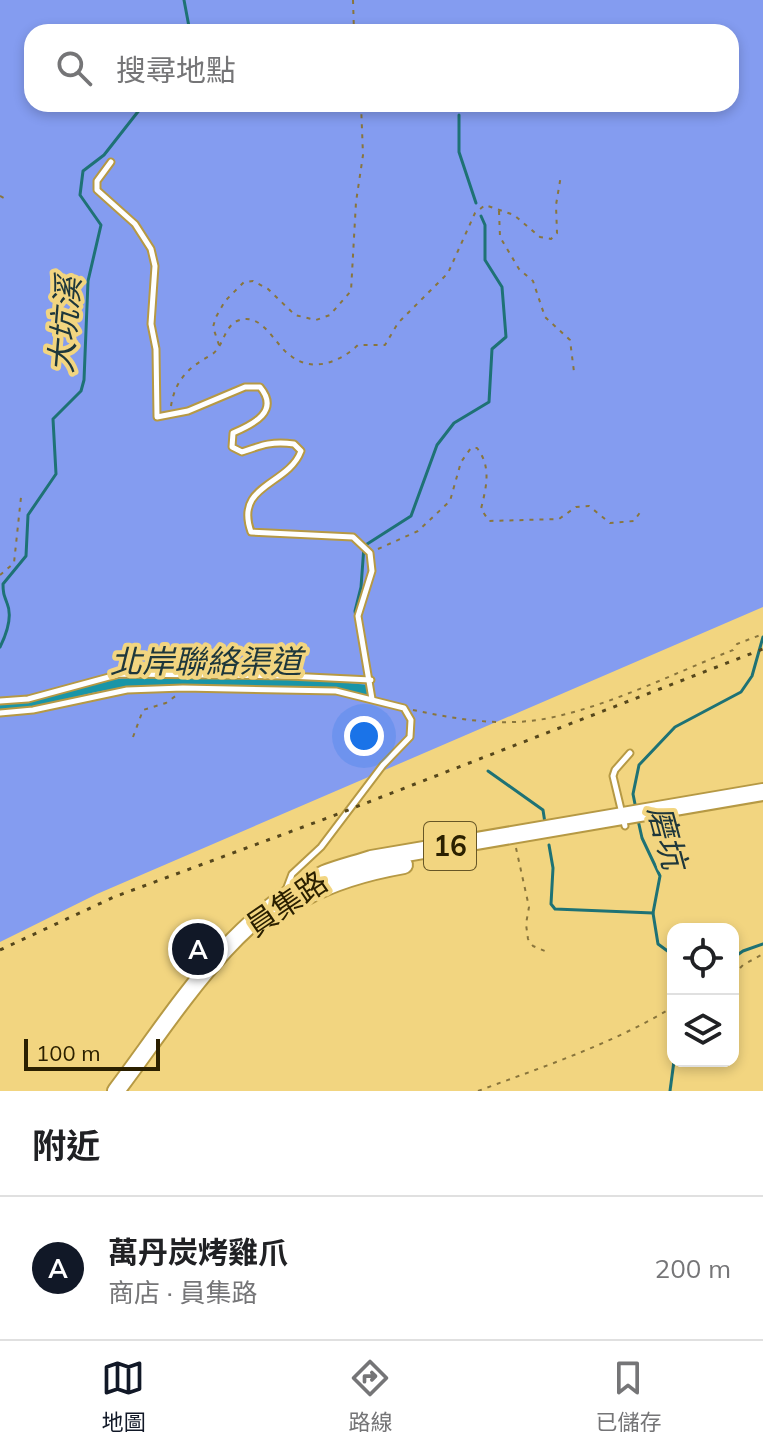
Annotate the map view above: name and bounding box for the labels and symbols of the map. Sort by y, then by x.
water label: 大坑溪 [40,271,88,374]
water label: 北岸聯絡渠道 [110,641,306,681]
your location [344,716,384,756]
water label: 磨坑 [640,801,697,877]
road number: 16 [424,822,476,870]
street label: 員集路 [239,862,334,944]
pin: A [172,919,224,979]
scale bar [24,1035,160,1071]

